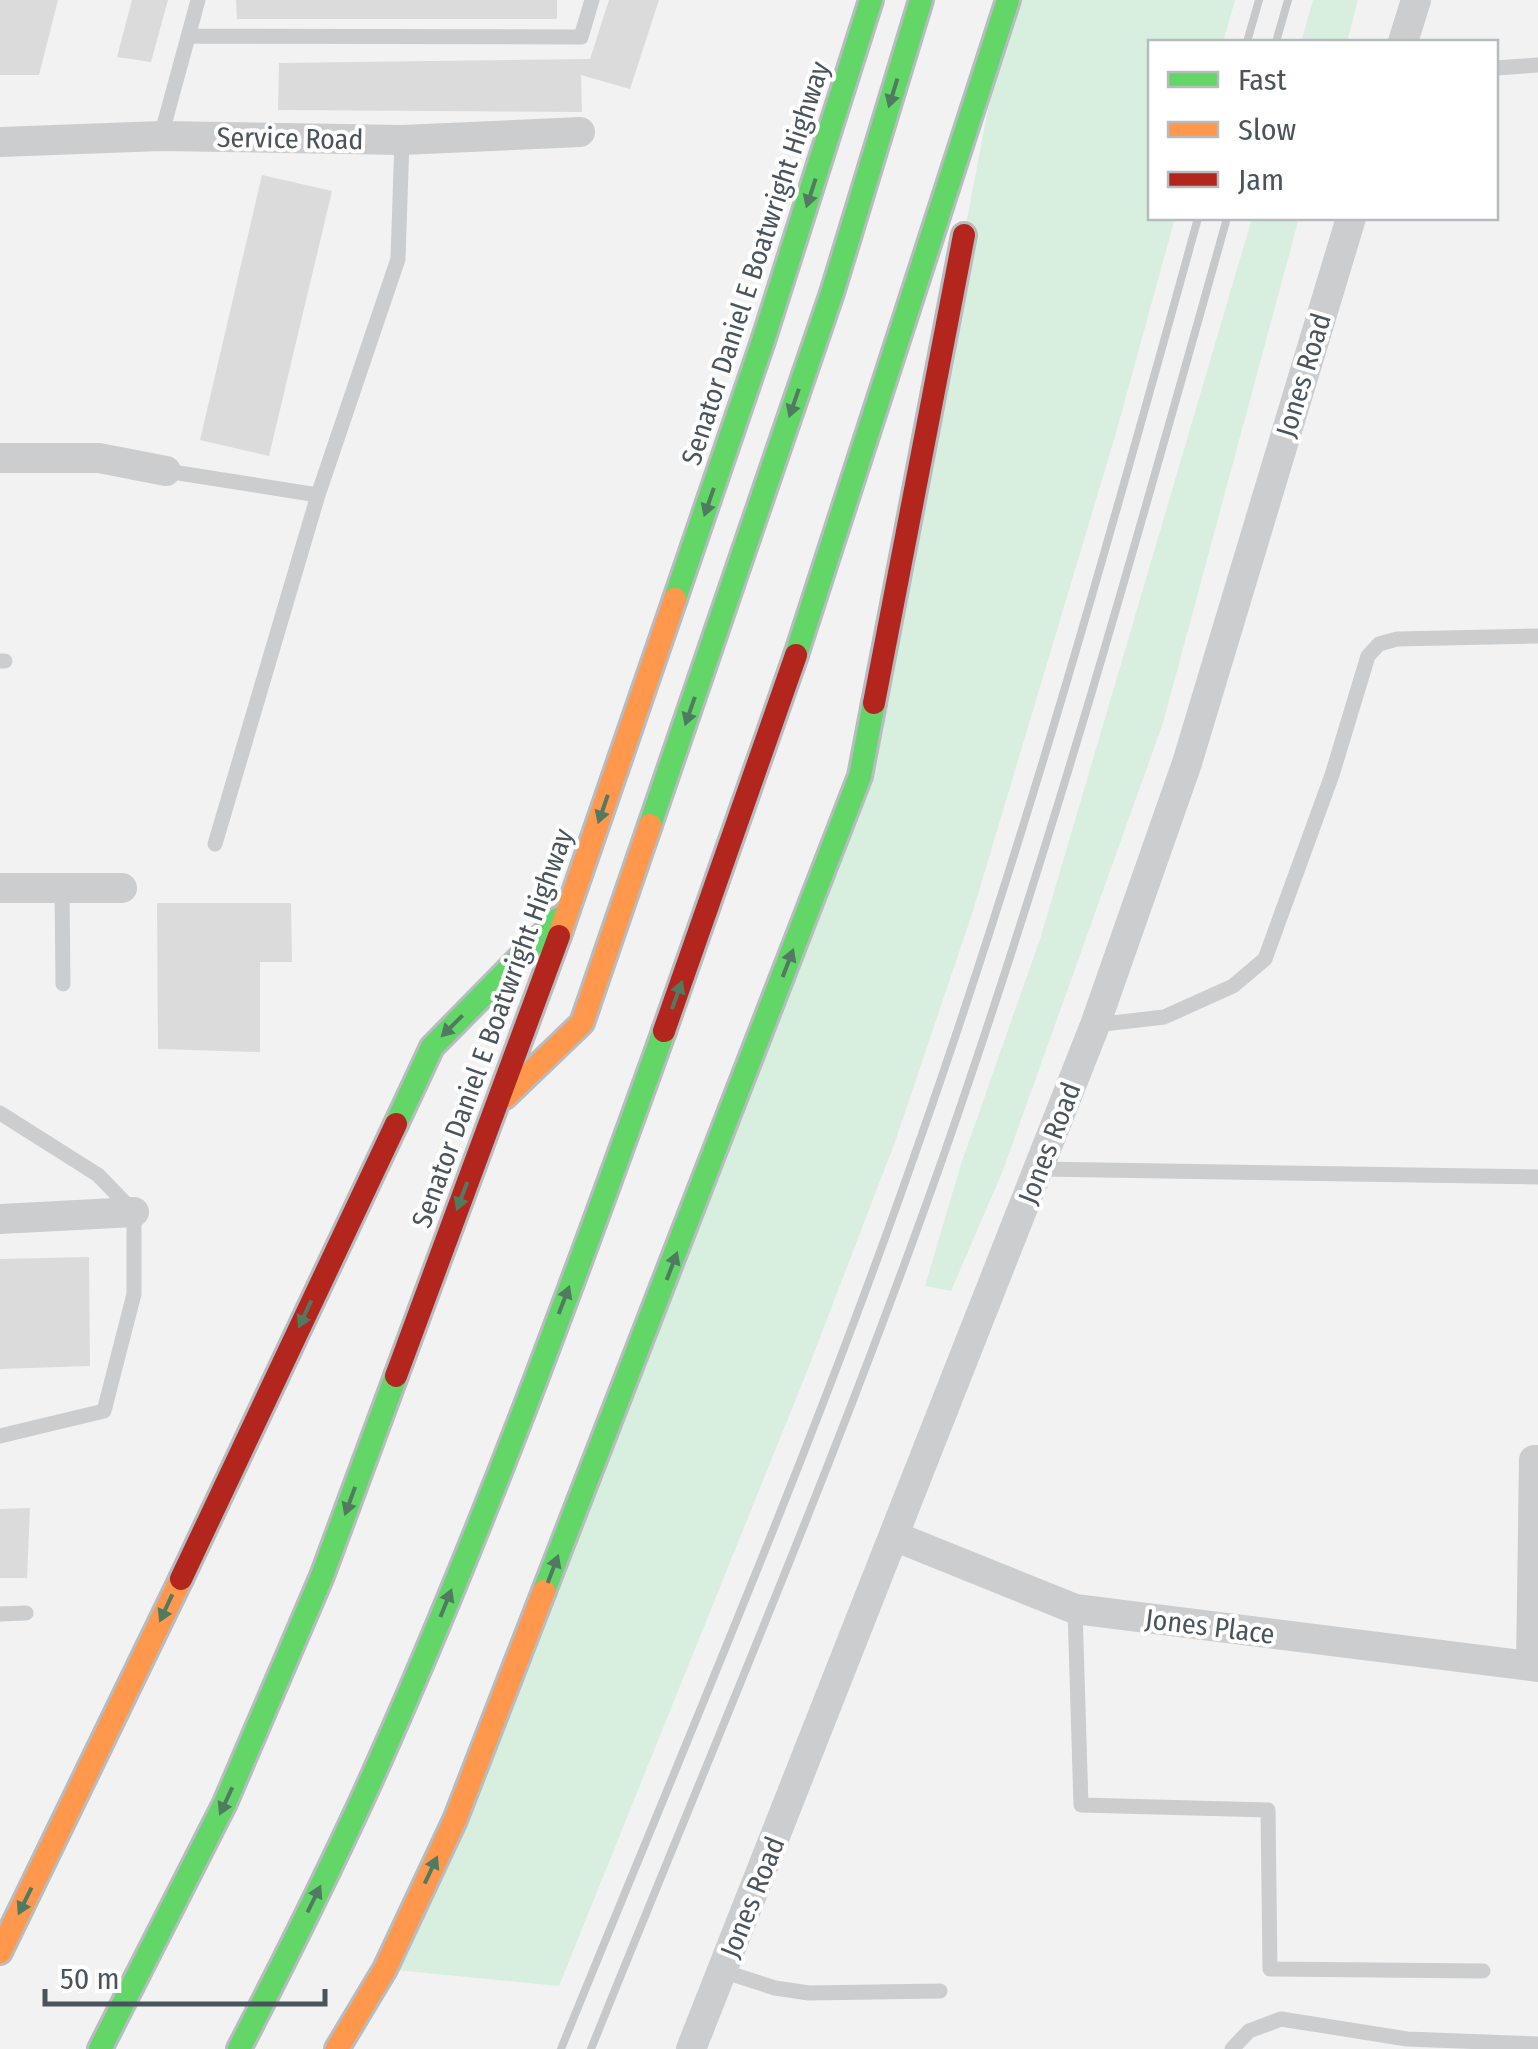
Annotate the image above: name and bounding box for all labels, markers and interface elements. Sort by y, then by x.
legend [1148,40,1498,220]
street label: Senator Daniel E Boatwright Highway [675,57,837,469]
text: Fast [1238,62,1287,98]
one-way arrow [885,78,900,109]
text: Slow [1238,112,1296,148]
street label: Service Road [216,121,364,156]
text: Jam [1238,162,1284,198]
one-way arrow [802,179,817,209]
street label: Jones Road [1269,309,1338,441]
one-way arrow [786,388,801,418]
one-way arrow [700,487,715,517]
one-way arrow [682,696,697,726]
one-way arrow [595,795,610,825]
street label: Senator Daniel E Boatwright Highway [405,824,580,1232]
one-way arrow [781,948,797,978]
one-way arrow [670,979,685,1009]
one-way arrow [441,1014,464,1038]
street label: Jones Road [1011,1078,1088,1209]
one-way arrow [454,1181,470,1211]
one-way arrow [664,1251,680,1281]
one-way arrow [557,1285,573,1315]
one-way arrow [296,1300,313,1329]
one-way arrow [342,1486,357,1516]
one-way arrow [546,1554,562,1584]
one-way arrow [439,1588,455,1618]
one-way arrow [158,1594,175,1623]
street label: Jones Place [1143,1602,1277,1651]
one-way arrow [217,1787,234,1816]
street label: Jones Road [713,1832,792,1962]
one-way arrow [423,1855,440,1884]
one-way arrow [305,1885,322,1914]
one-way arrow [17,1887,34,1916]
scale bar [45,1944,325,2006]
text: 50 m [60,1961,120,1997]

